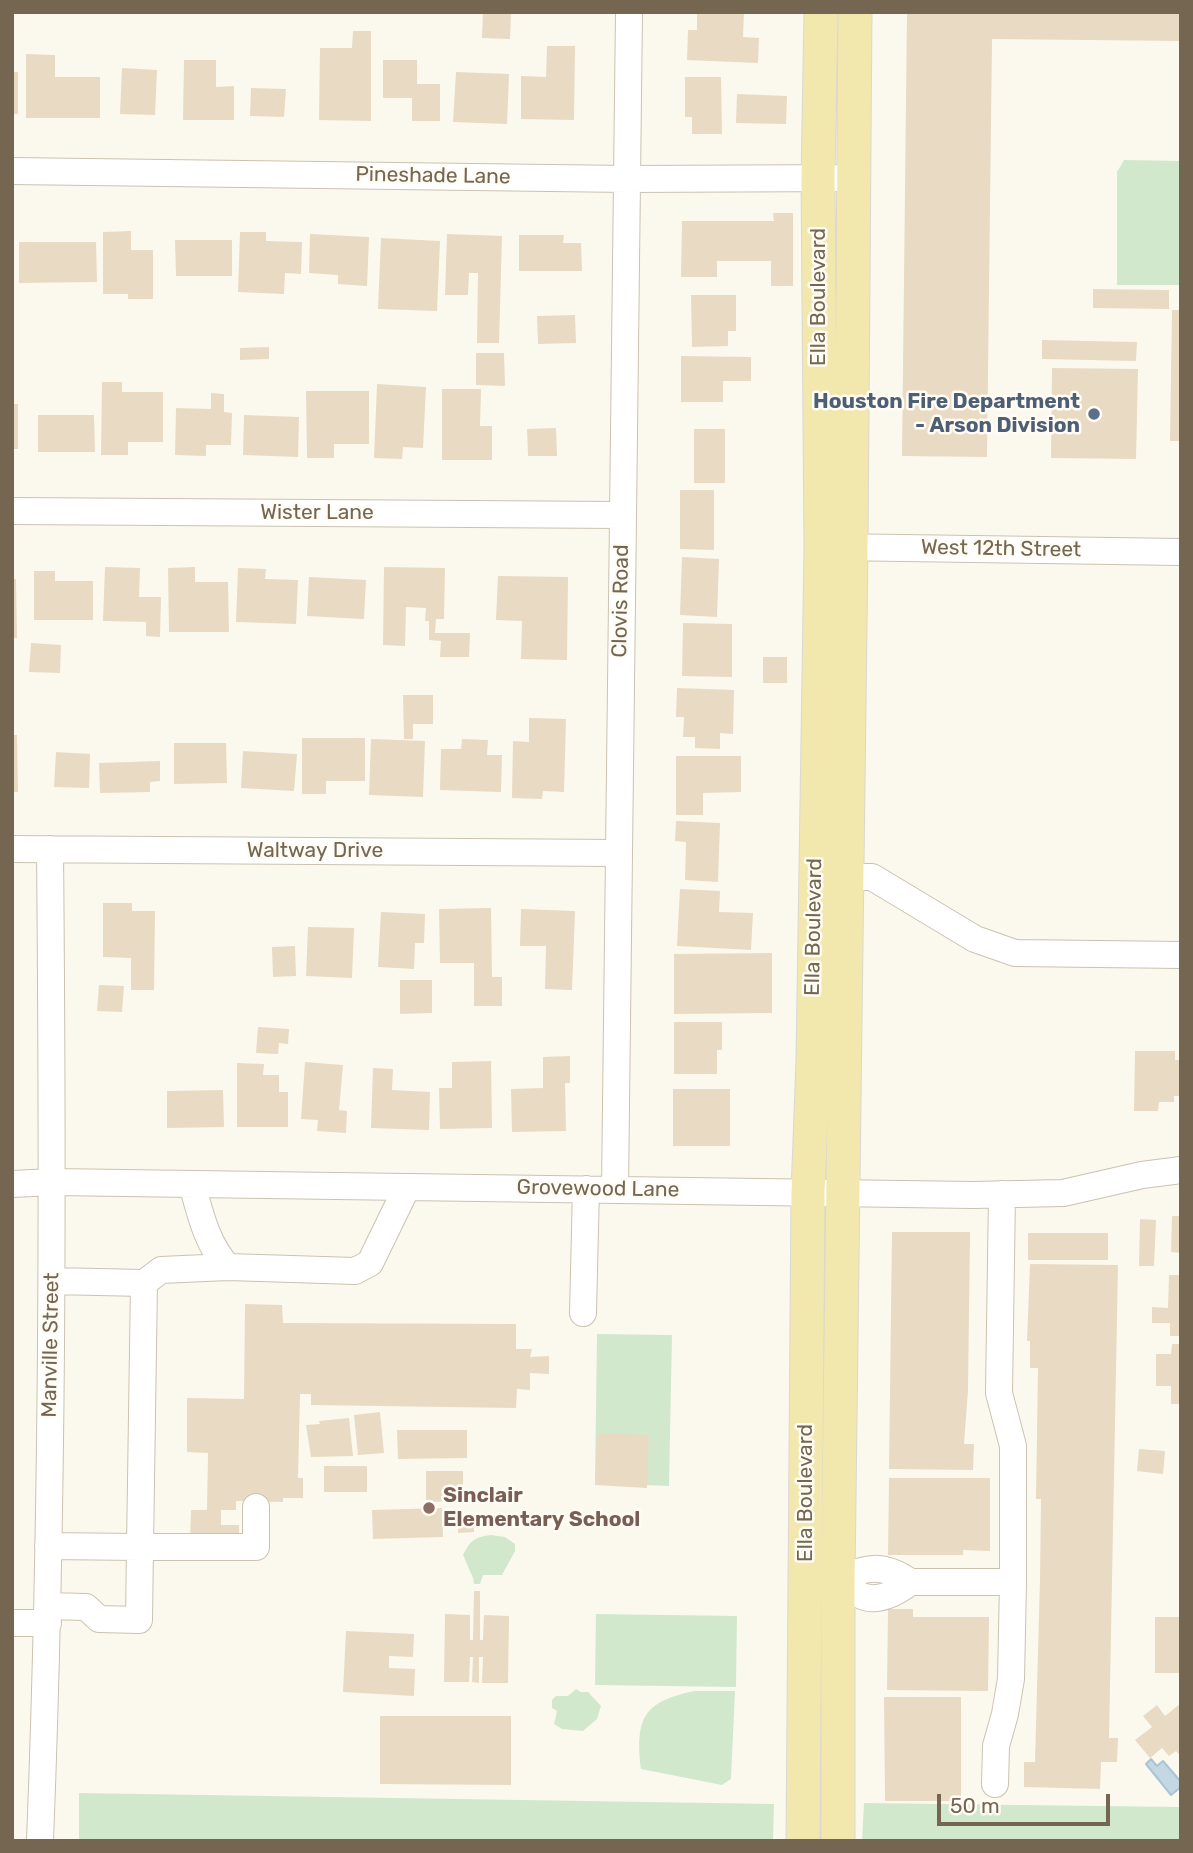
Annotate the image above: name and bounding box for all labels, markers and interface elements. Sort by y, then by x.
street label: Pineshade Lane [355,162,511,190]
street label: Ella Boulevard [806,228,832,366]
place label: Houston Fire Department - Arson Division [813,389,1080,439]
marker: Houston Fire Department - Arson Division [1086,406,1102,422]
street label: Wister Lane [260,500,374,526]
street label: West 12th Street [921,535,1081,563]
street label: Clovis Road [607,544,635,658]
street label: Waltway Drive [247,838,383,864]
street label: Ella Boulevard [800,858,828,996]
street label: Grovewood Lane [516,1175,680,1203]
street label: Manville Street [37,1272,65,1418]
street label: Ella Boulevard [793,1424,819,1562]
place label: Sinclair Elementary School [443,1483,640,1533]
marker: Sinclair Elementary School [421,1500,437,1516]
scale bar [941,1780,1114,1824]
text: 50 m [950,1793,1000,1818]

